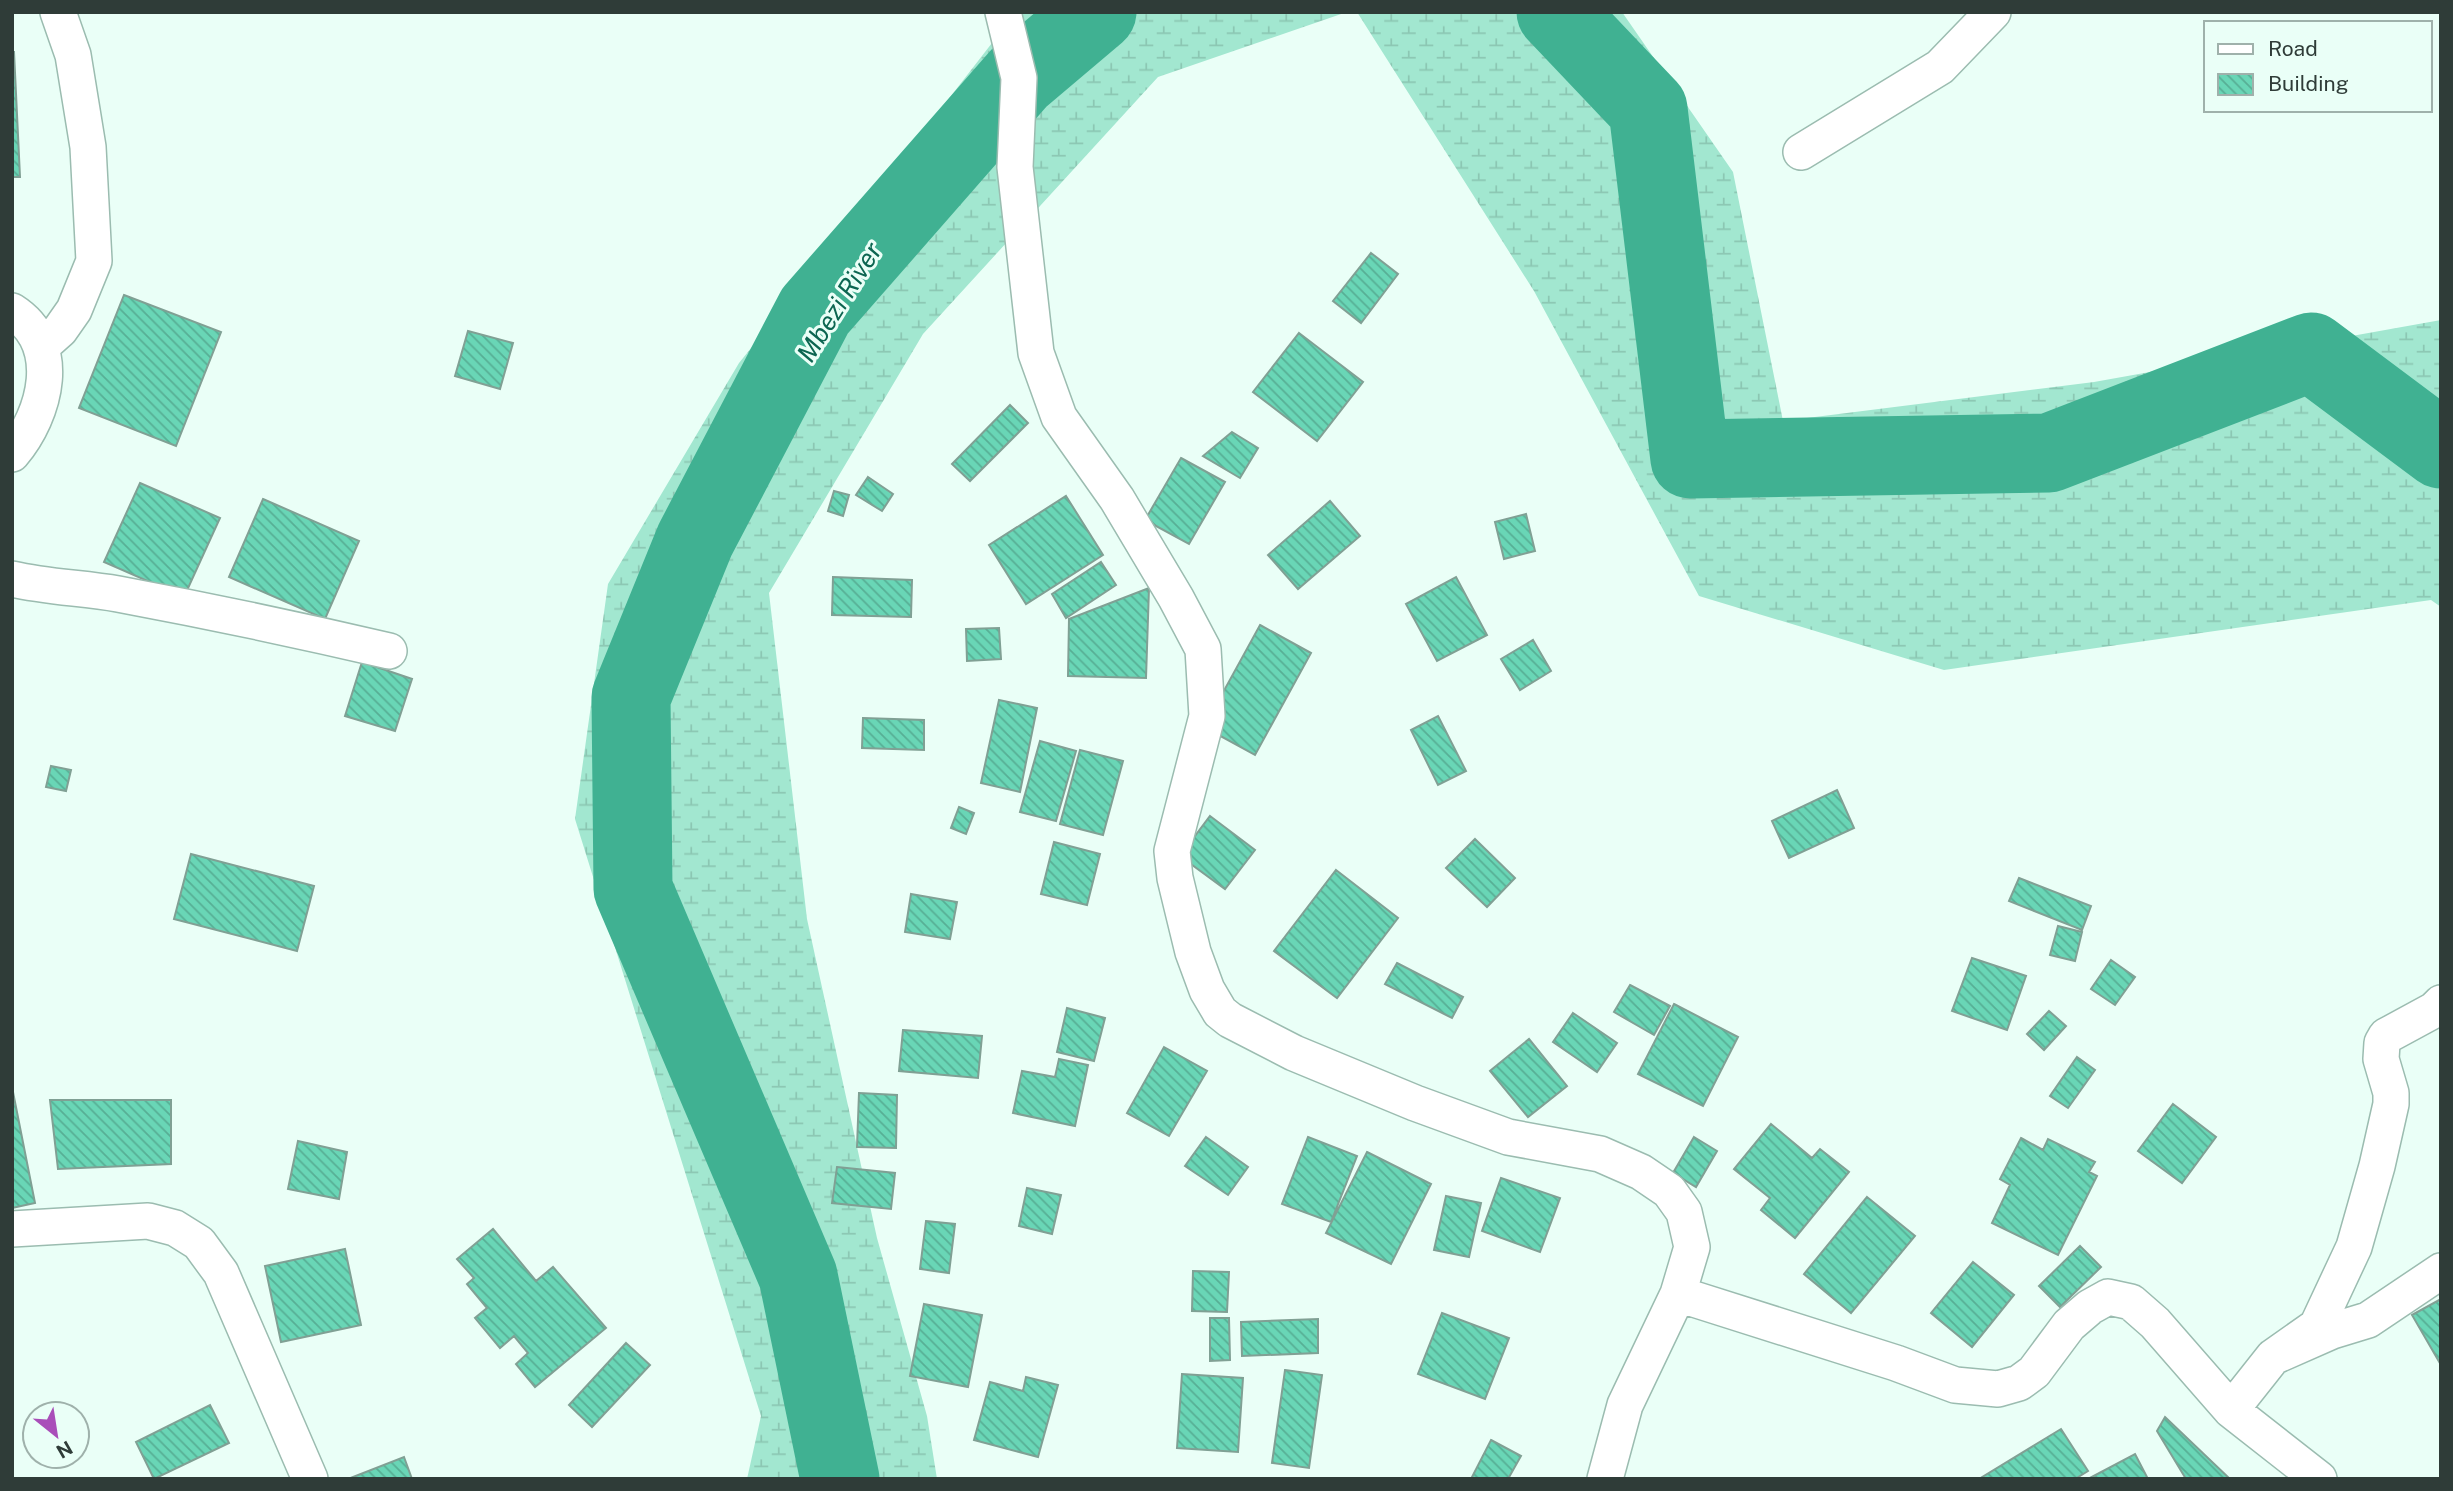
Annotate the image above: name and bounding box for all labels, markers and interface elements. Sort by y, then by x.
legend [2204,21,2432,112]
text: Road [2268,36,2318,61]
text: Building [2268,71,2349,96]
water label: Mbezi River [790,236,888,368]
north arrow [21,1400,91,1470]
text: N [53,1436,76,1463]

